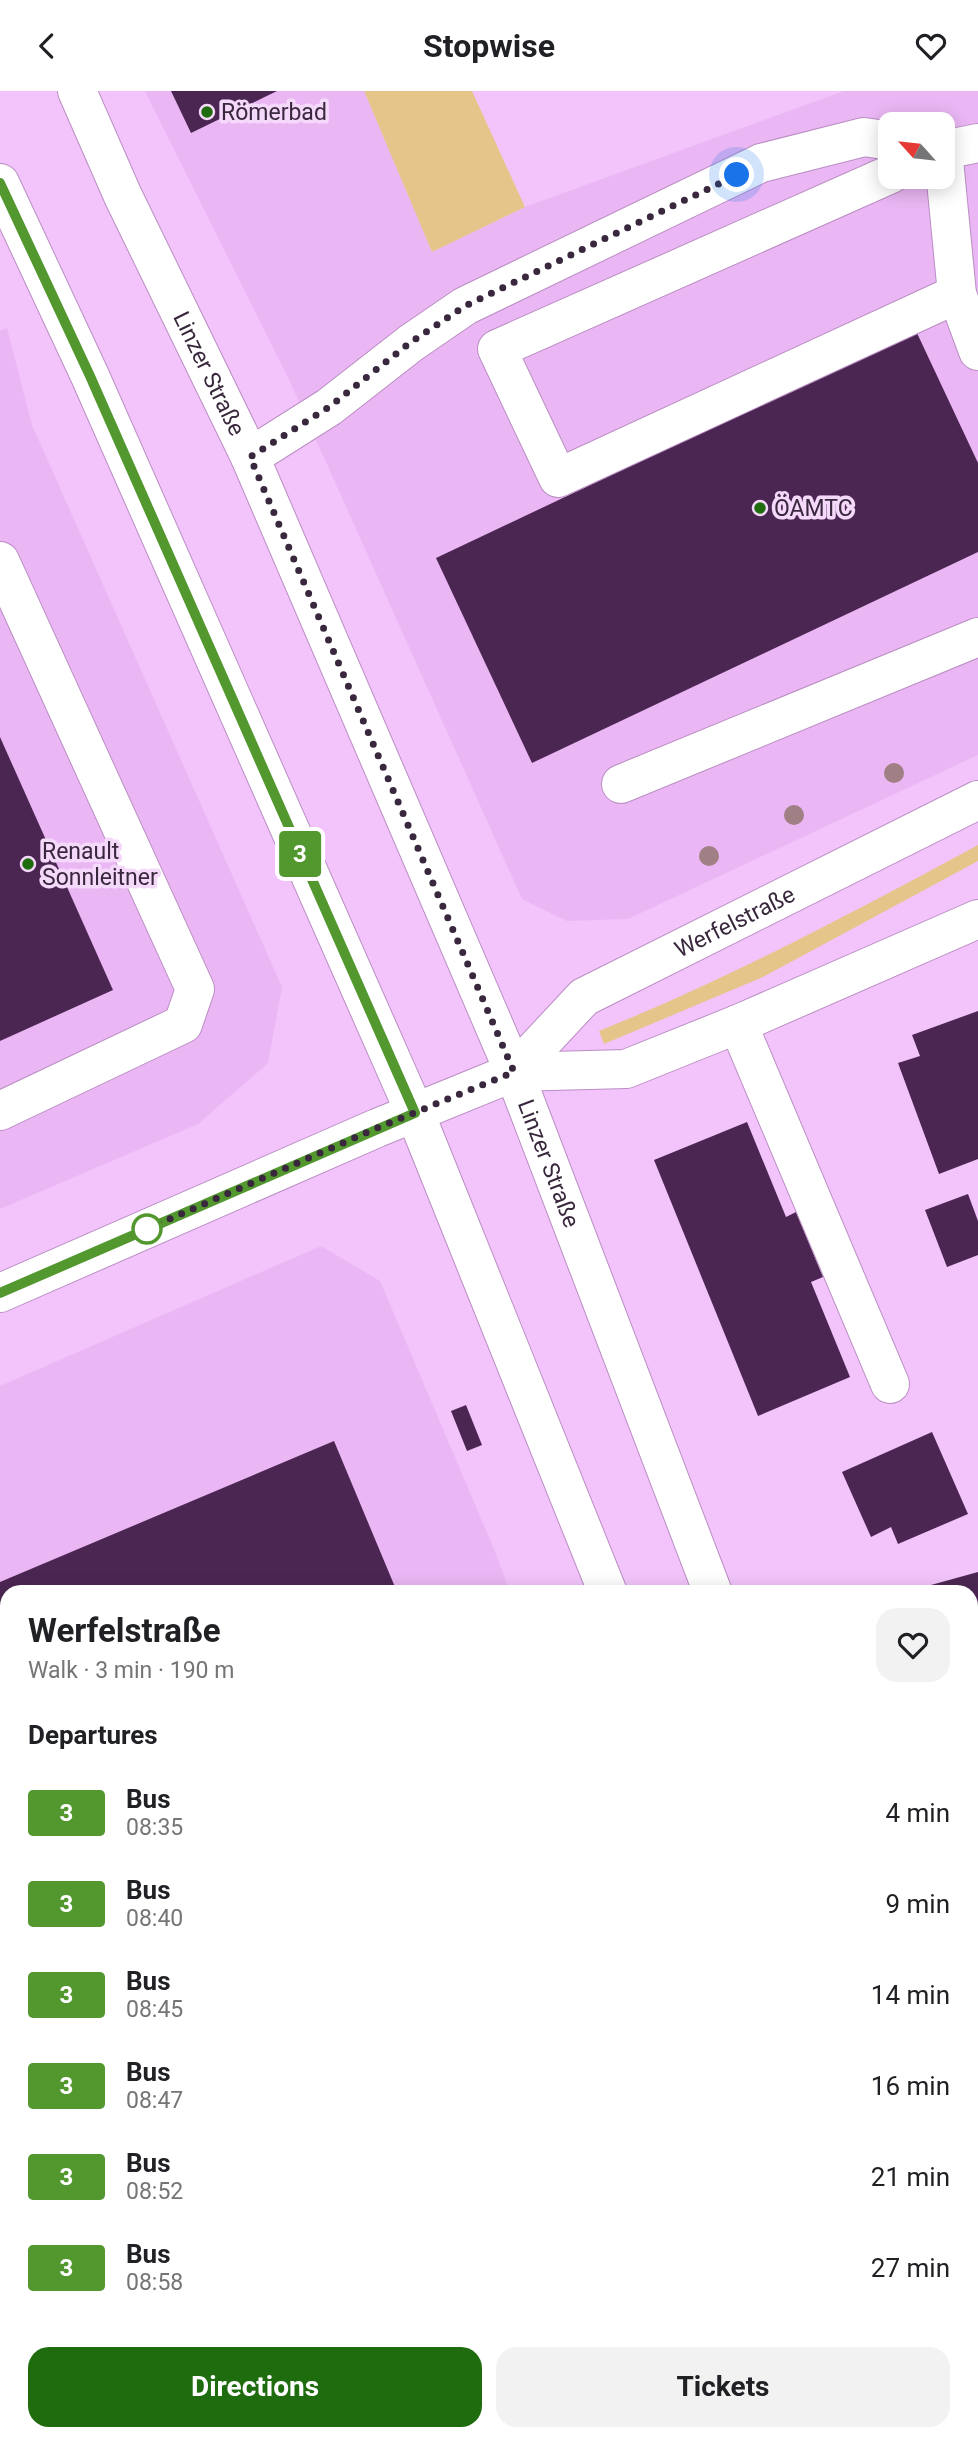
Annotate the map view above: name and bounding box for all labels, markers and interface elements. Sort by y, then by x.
icon: back [28,27,66,65]
text: Stopwise [423,27,555,65]
icon: heart [912,27,950,65]
place label: Römerbad [221,99,327,126]
marker: Römerbad [199,104,215,120]
north arrow [878,112,956,189]
map controls [878,112,955,189]
your location [719,157,754,192]
street label: Linzer Straße [167,307,250,440]
place label: ÖAMTC [774,494,853,522]
marker: ÖAMTC [752,500,768,516]
line badge: 3 [277,831,323,877]
place label: Renault Sonnleitner [42,838,158,891]
text: 3 [293,840,307,868]
marker: Renault Sonnleitner [20,856,36,872]
street label: Werfelstraße [670,881,799,963]
street label: Linzer Straße [512,1096,585,1231]
unlabelled marker [132,1214,162,1244]
button: heart [876,1608,950,1682]
text: Werfelstraße [28,1611,221,1650]
text: Walk · 3 min · 190 m [28,1657,234,1684]
text: Departures [28,1720,158,1750]
text: Bus [126,1784,171,1814]
text: 4 min [885,1798,950,1828]
text: 3 [60,1799,73,1827]
text: 08:35 [126,1814,183,1841]
text: Bus [126,1875,171,1905]
text: 9 min [885,1889,950,1919]
text: 3 [60,1890,73,1918]
text: 08:40 [126,1905,183,1932]
text: Bus [126,1966,171,1996]
text: 14 min [871,1980,950,2010]
text: 3 [60,1981,73,2009]
text: 08:45 [126,1996,183,2023]
text: Bus [126,2057,171,2087]
text: 16 min [871,2071,950,2101]
text: 3 [60,2072,73,2100]
text: 08:47 [126,2087,183,2114]
text: Bus [126,2148,171,2178]
text: 21 min [871,2162,950,2192]
text: 3 [60,2163,73,2191]
text: 08:52 [126,2178,183,2205]
text: Bus [126,2239,171,2269]
text: 27 min [871,2253,950,2283]
text: 3 [60,2254,73,2282]
text: 08:58 [126,2269,183,2296]
button: Directions [28,2347,482,2427]
button: Tickets [496,2347,950,2427]

